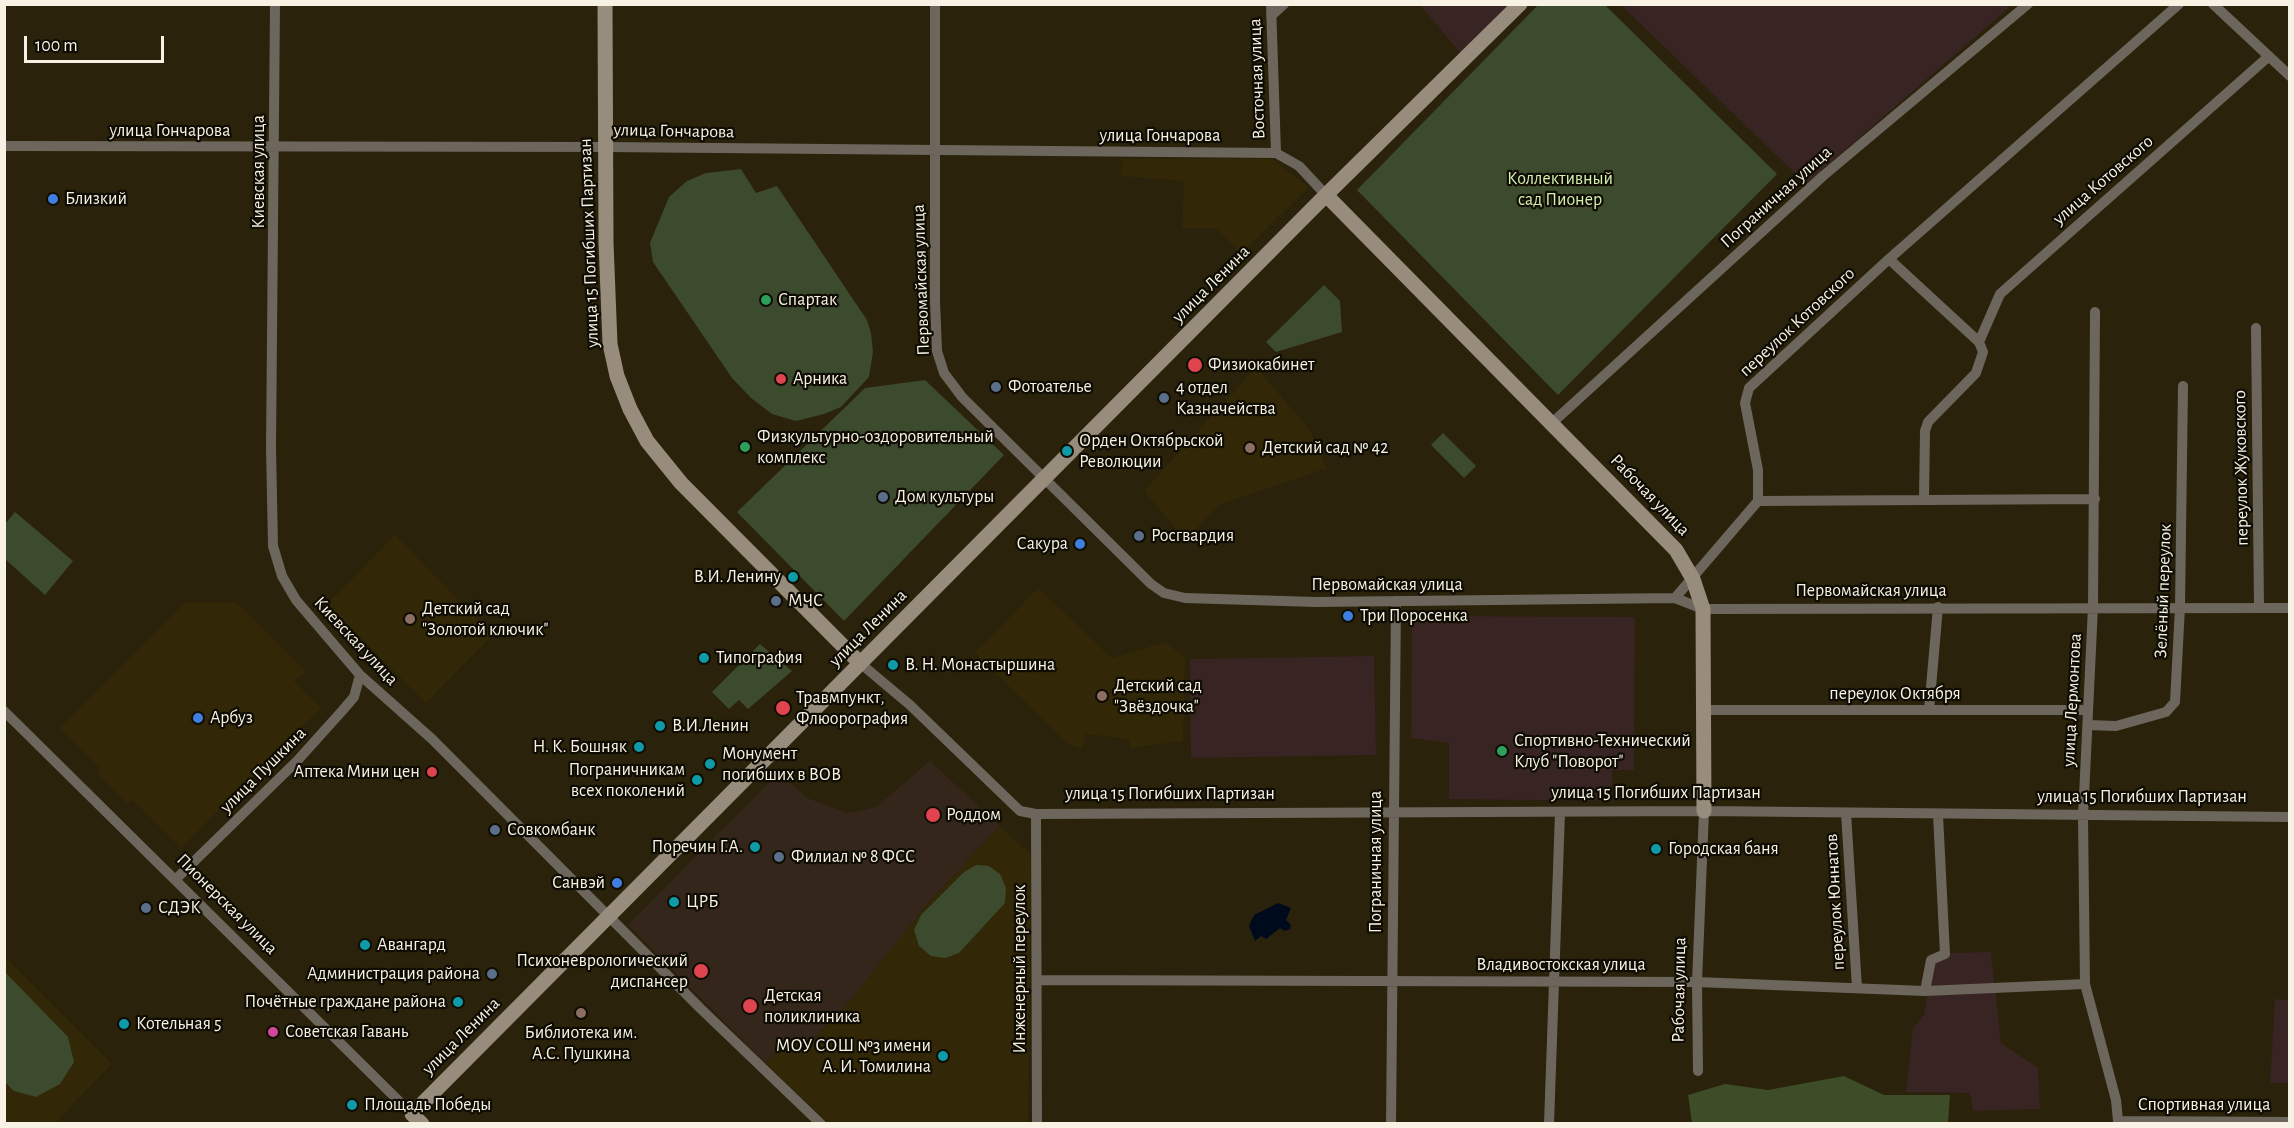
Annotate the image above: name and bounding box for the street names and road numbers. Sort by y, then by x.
street label: Восточная улица [1244,18,1270,140]
street label: Киевская улица [248,115,270,229]
street label: улица Гончарова [613,119,735,143]
street label: улица Гончарова [110,120,230,142]
street label: улица Гончарова [1100,125,1220,147]
street label: улица Котовского [2048,131,2158,229]
street label: улица 15 Погибших Партизан [575,138,603,348]
street label: Пограничная улица [1716,141,1836,253]
street label: Первомайская улица [908,204,934,356]
street label: улица Ленина [1168,241,1254,327]
street label: переулок Котовского [1735,263,1859,381]
street label: переулок Жуковского [2229,390,2253,546]
street label: Рабочая улица [1606,450,1694,540]
street label: Зелёный переулок [2150,523,2176,659]
street label: Первомайская улица [1311,574,1463,596]
street label: Первомайская улица [1795,580,1947,602]
street label: улица Ленина [825,585,911,671]
street label: Киевская улица [309,592,403,690]
street label: улица Лермонтова [2058,633,2086,767]
street label: переулок Октября [1829,683,1961,705]
street label: улица Пушкина [215,722,311,818]
street label: улица 15 Погибших Партизан [1551,782,1761,804]
street label: улица 15 Погибших Партизан [1065,783,1275,805]
street label: улица 15 Погибших Партизан [2037,786,2247,808]
street label: Пограничная улица [1365,791,1387,933]
street label: переулок Юннатов [1821,833,1849,971]
street label: Пионерская улица [172,849,282,959]
street label: Инженерный переулок [1009,884,1031,1054]
street label: Рабочая улица [1667,937,1691,1043]
street label: Владивостокская улица [1476,954,1646,976]
street label: улица Ленина [418,993,504,1079]
street label: Спортивная улица [2138,1094,2270,1116]

